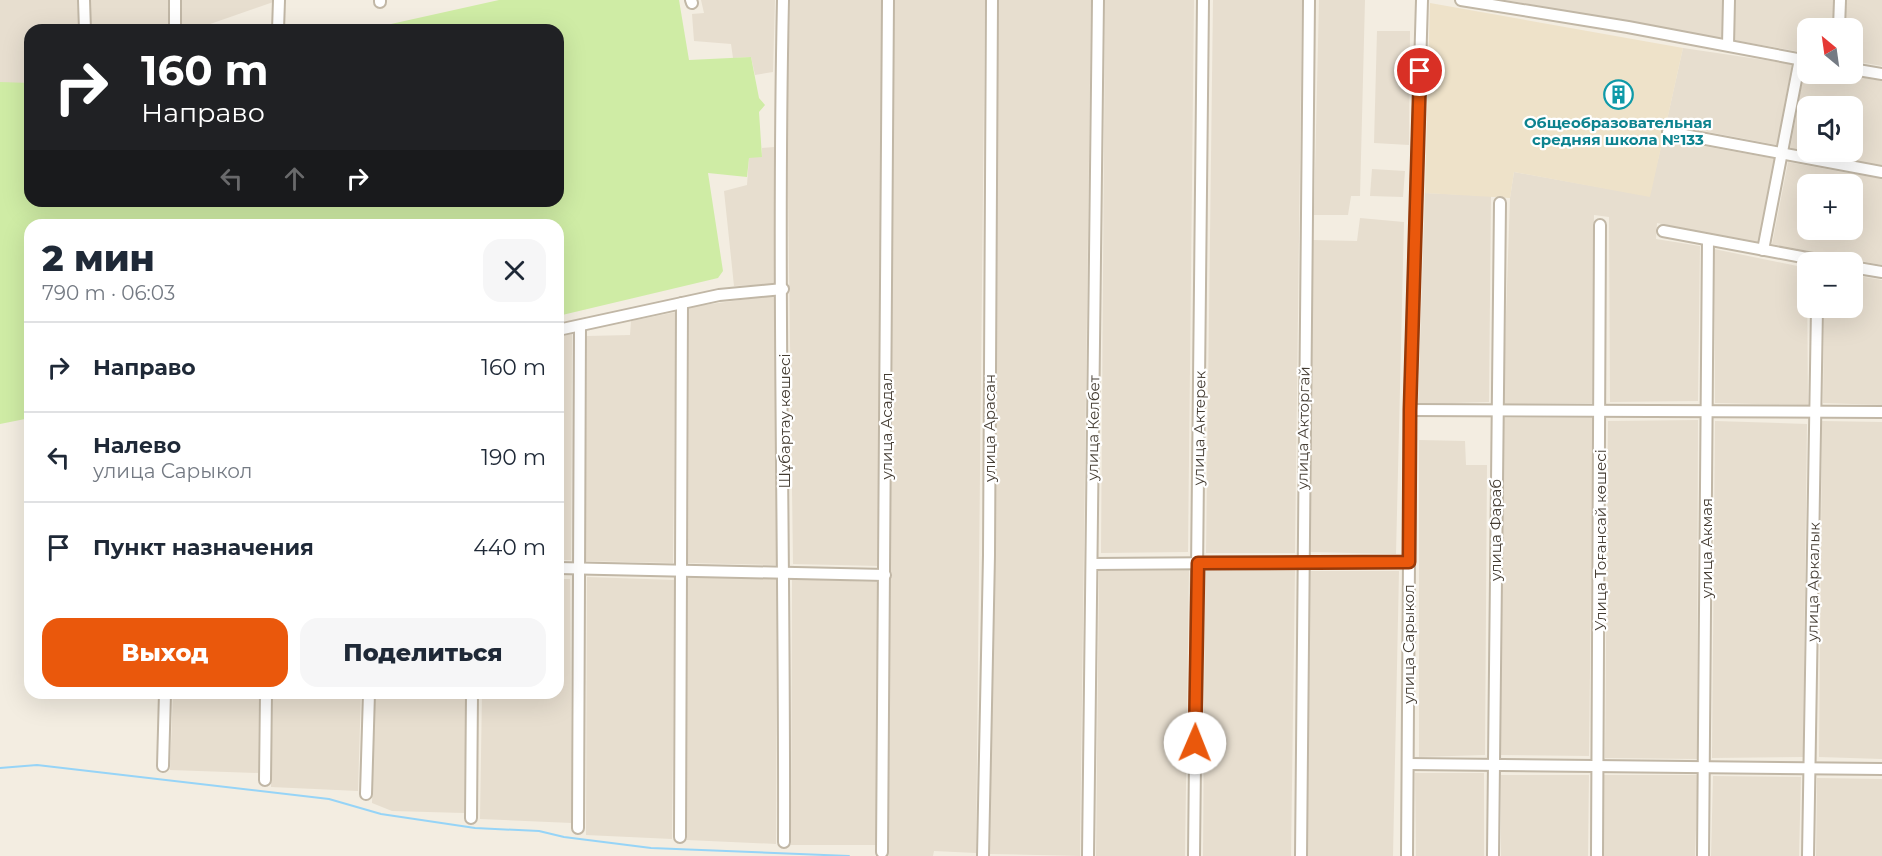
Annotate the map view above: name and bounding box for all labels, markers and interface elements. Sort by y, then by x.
north arrow [1797,18,1863,84]
map controls [1797,18,1863,318]
text: 160 m [141,44,269,96]
pin [1394,45,1445,96]
icon: right [42,48,120,126]
icon: arrive [1403,54,1436,87]
building icon: Общеобразовательная средняя школа №133 [1602,79,1634,111]
text: Направо [141,96,265,129]
button: sound [1797,96,1863,162]
place label: Общеобразовательная средняя школа №133 [1524,113,1712,149]
icon: left [215,162,248,195]
icon: ahead [278,162,311,195]
icon: right [341,162,374,195]
button: + [1797,174,1863,240]
text: 2 мин [42,236,155,280]
button: close [483,239,546,302]
button: − [1797,252,1863,318]
text: 790 m · 06:03 [42,281,175,305]
icon: right [42,351,75,384]
street label: Шұбартау көшесі [775,353,794,489]
text: Направо [93,354,196,381]
text: 160 m [481,354,546,381]
street label: улица Акторгай [1292,366,1314,491]
street label: улица Актерек [1188,370,1210,487]
street label: улица Асадал [877,372,896,481]
street label: улица Арасан [980,374,999,483]
street label: улица Келбет [1083,374,1103,482]
text: Налево [93,432,181,459]
icon: left [42,441,75,474]
text: 190 m [481,444,546,471]
street label: Улица Тоғансай көшесі [1591,449,1610,631]
text: улица Сарыкол [93,459,253,483]
street label: улица Фараб [1486,479,1505,582]
street label: улица Акмая [1697,498,1716,599]
street label: улица Аркалык [1802,522,1824,643]
icon: arrive [42,531,75,564]
text: Пункт назначения [93,534,314,561]
text: 440 m [473,534,546,561]
street label: улица Сарыкол [1399,584,1418,705]
button: Выход [42,618,288,687]
button: Поделиться [300,618,546,687]
position arrow [1163,711,1227,775]

